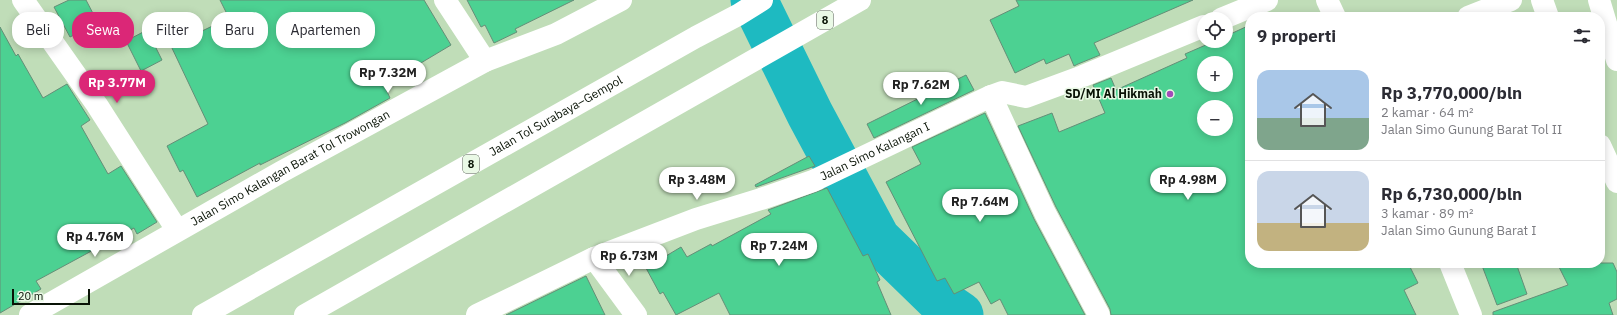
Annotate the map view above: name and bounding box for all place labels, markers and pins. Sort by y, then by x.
pin: Rp 7.32M [347,60,429,94]
pin: Rp 3.77M [76,70,158,104]
pin: Rp 7.62M [880,72,962,106]
place label: SD/MI Al Hikmah [1065,86,1162,101]
marker: SD/MI Al Hikmah [1165,89,1175,99]
pin: Rp 3.48M [656,167,738,201]
pin: Rp 4.98M [1147,167,1229,201]
pin: Rp 7.64M [939,189,1021,223]
pin: Rp 4.76M [54,224,136,258]
pin: Rp 7.24M [738,233,820,267]
pin: Rp 6.73M [588,243,670,277]

